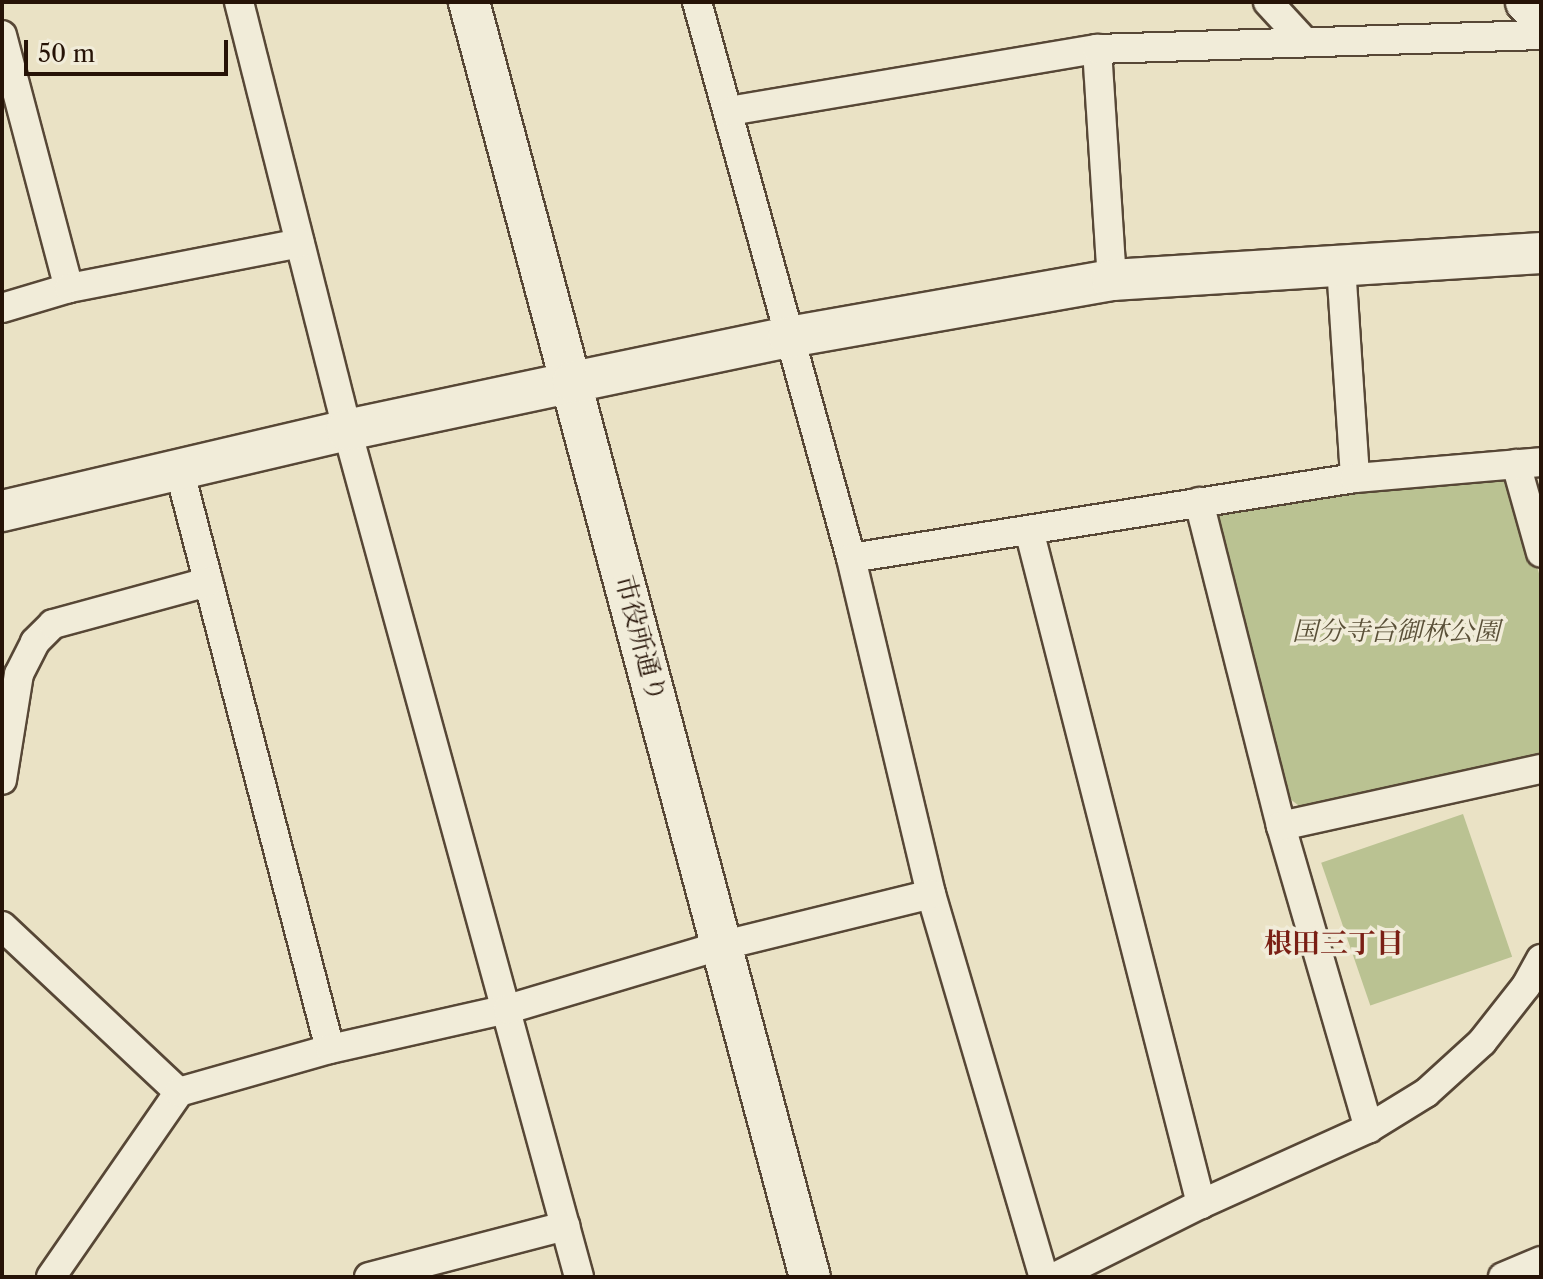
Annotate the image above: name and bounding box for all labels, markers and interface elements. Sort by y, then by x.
scale bar [28,24,232,74]
text: 50 m [38,39,95,68]
street label: 市役所通り [608,572,672,706]
park label: 国分寺台御林公園 [1292,616,1500,648]
district label: 根田三丁目 [1264,926,1404,960]

